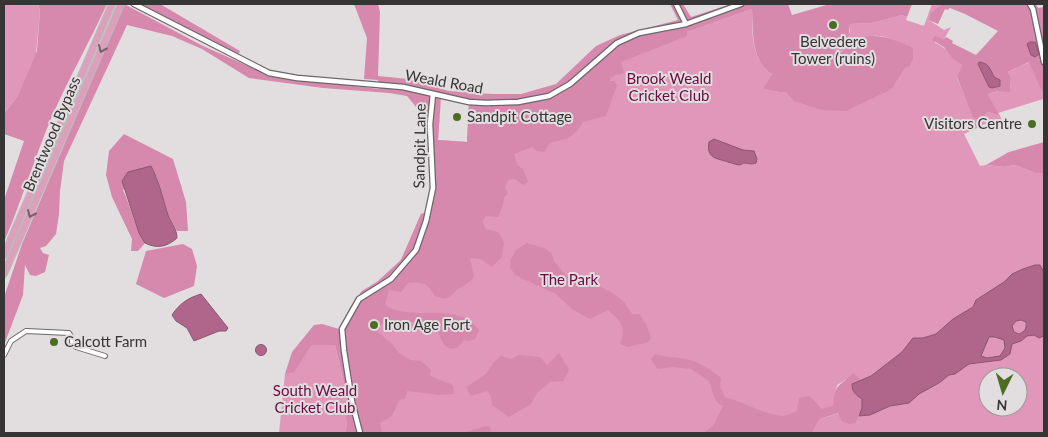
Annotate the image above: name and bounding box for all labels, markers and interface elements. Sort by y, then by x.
marker: Belvedere Tower (ruins) [827,19,839,31]
place label: Belvedere Tower (ruins) [791,32,875,67]
one-way arrow [98,44,108,52]
street label: Weald Road [404,65,485,97]
park label: Brook Weald Cricket Club [627,69,711,104]
street label: Brentwood Bypass [19,73,83,194]
street label: Sandpit Lane [409,103,429,189]
place label: Sandpit Cottage [467,107,572,125]
marker: Sandpit Cottage [451,111,463,123]
place label: Visitors Centre [924,114,1022,132]
marker: Visitors Centre [1026,118,1038,130]
one-way arrow [26,209,37,218]
park label: The Park [540,270,598,288]
place label: Iron Age Fort [384,315,471,333]
marker: Iron Age Fort [368,319,380,331]
place label: Calcott Farm [64,332,147,350]
marker: Calcott Farm [48,336,60,348]
north arrow [978,367,1028,417]
park label: South Weald Cricket Club [273,381,357,416]
text: N [996,397,1008,414]

